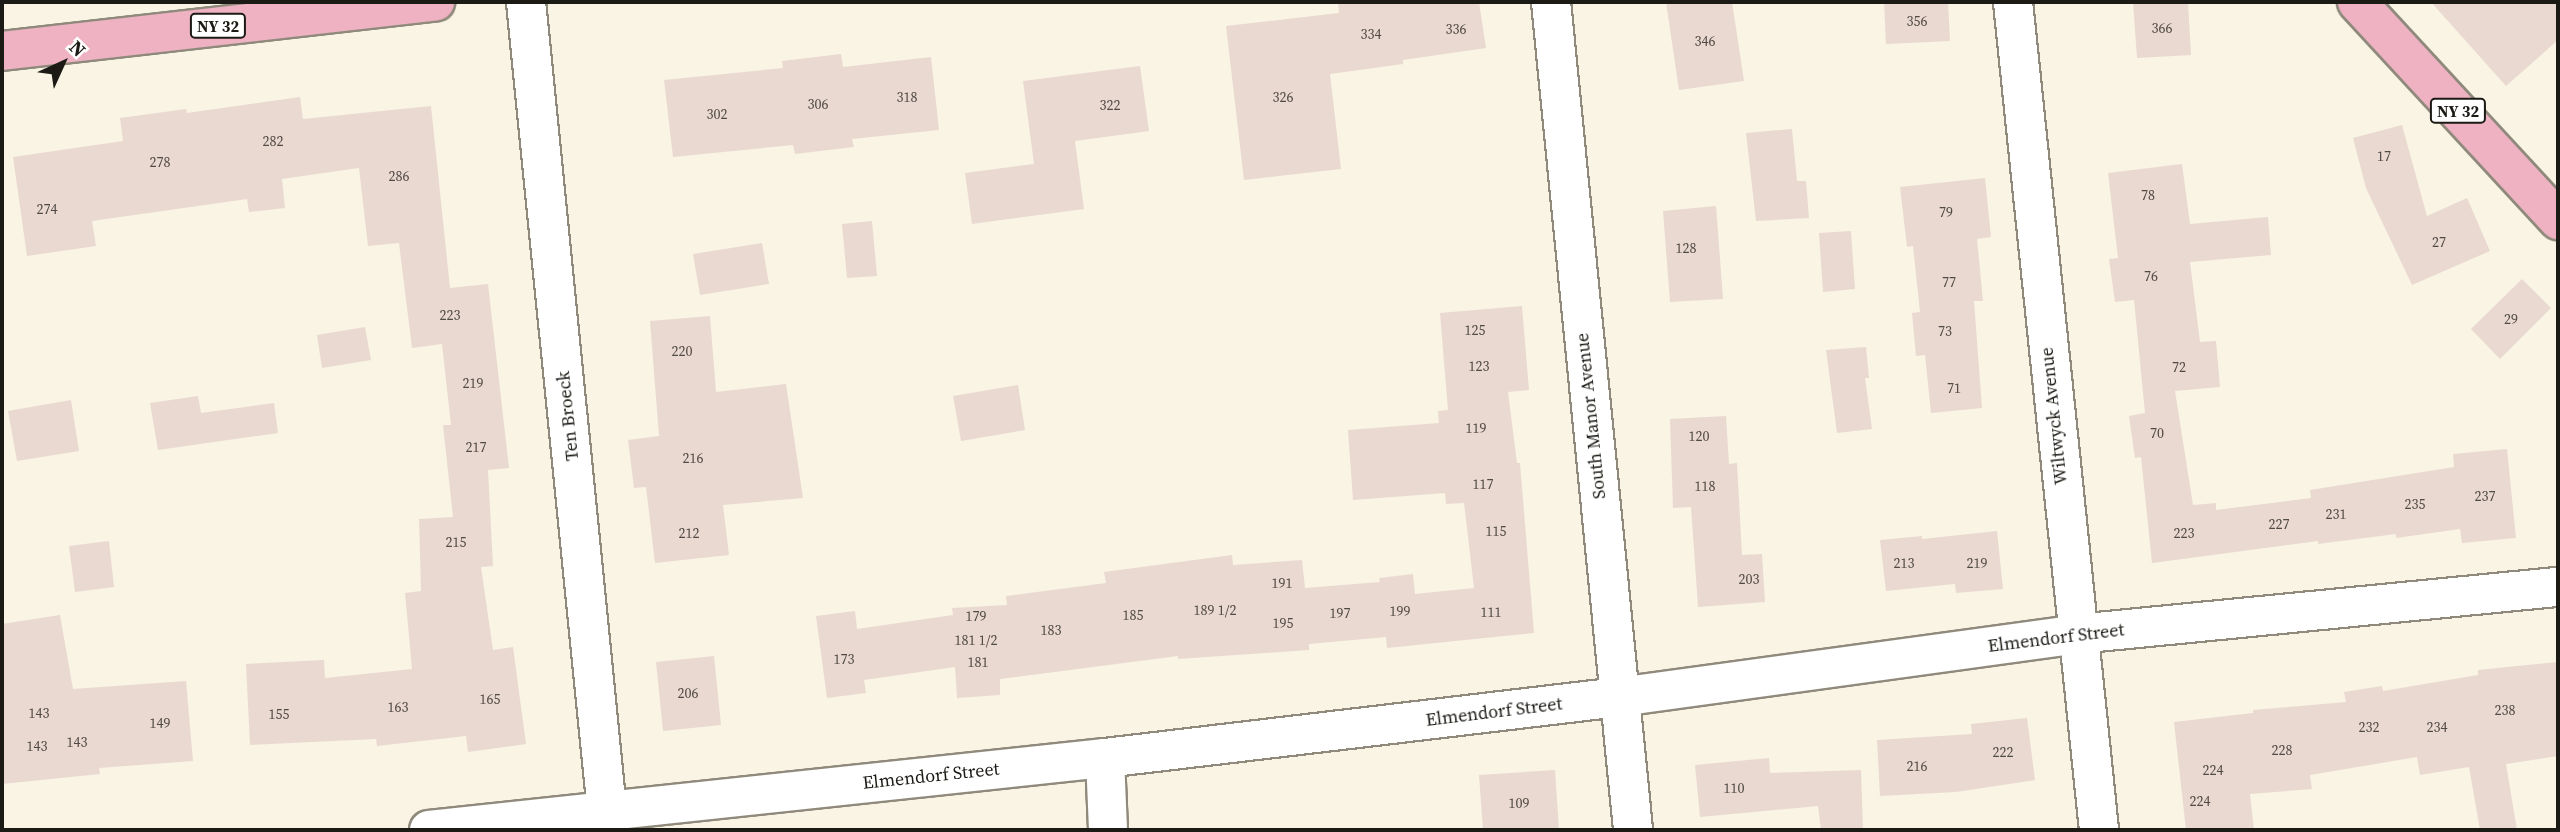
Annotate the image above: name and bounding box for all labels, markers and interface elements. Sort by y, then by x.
house number: 356 [1907,13,1927,29]
road number: NY 32 [188,14,248,38]
house number: 366 [2152,20,2172,36]
house number: 336 [1446,21,1466,37]
house number: 334 [1361,26,1381,42]
north arrow [28,28,98,98]
house number: 346 [1695,33,1715,49]
text: N [64,34,92,62]
house number: 318 [897,89,917,105]
house number: 326 [1273,89,1293,105]
house number: 306 [808,96,828,112]
house number: 322 [1100,97,1120,113]
road number: NY 32 [2428,99,2488,124]
house number: 302 [707,106,727,122]
house number: 282 [263,133,283,149]
house number: 17 [2377,148,2391,164]
house number: 278 [150,154,170,170]
house number: 286 [389,168,409,184]
house number: 78 [2141,187,2155,203]
house number: 274 [37,201,57,217]
house number: 79 [1939,204,1953,220]
house number: 27 [2432,234,2446,250]
house number: 128 [1676,240,1696,256]
house number: 76 [2144,268,2158,284]
house number: 77 [1942,274,1956,290]
house number: 223 [440,307,460,323]
house number: 29 [2504,311,2518,327]
house number: 125 [1465,322,1485,338]
house number: 73 [1938,323,1952,339]
street label: South Manor Avenue [1572,332,1610,500]
house number: 220 [672,343,692,359]
street label: Wiltwyck Avenue [2036,346,2072,486]
house number: 123 [1469,358,1489,374]
house number: 72 [2172,359,2186,375]
street label: Ten Broeck [553,370,583,462]
house number: 219 [463,375,483,391]
house number: 71 [1947,380,1961,396]
house number: 119 [1466,420,1486,436]
house number: 70 [2150,425,2164,441]
house number: 120 [1689,428,1709,444]
house number: 217 [466,439,486,455]
house number: 216 [683,450,703,466]
house number: 117 [1473,476,1493,492]
house number: 118 [1695,478,1715,494]
house number: 237 [2475,488,2495,504]
house number: 235 [2405,496,2425,512]
house number: 231 [2326,506,2346,522]
house number: 227 [2269,516,2289,532]
house number: 115 [1486,523,1506,539]
house number: 212 [679,525,699,541]
house number: 223 [2174,525,2194,541]
house number: 215 [446,534,466,550]
house number: 213 [1894,555,1914,571]
house number: 219 [1967,555,1987,571]
house number: 203 [1739,571,1759,587]
house number: 191 [1272,575,1292,591]
house number: 189 1/2 [1194,602,1236,618]
house number: 199 [1390,603,1410,619]
house number: 111 [1481,604,1501,620]
house number: 197 [1330,605,1350,621]
house number: 185 [1123,607,1143,623]
house number: 179 [966,608,986,624]
house number: 195 [1273,615,1293,631]
street label: Elmendorf Street [1987,619,2125,657]
house number: 183 [1041,622,1061,638]
house number: 181 1/2 [955,632,997,648]
house number: 173 [834,651,854,667]
house number: 181 [968,654,988,670]
house number: 206 [678,685,698,701]
house number: 165 [480,691,500,707]
street label: Elmendorf Street [1425,693,1563,731]
house number: 163 [388,699,408,715]
house number: 238 [2495,702,2515,718]
house number: 143 [29,705,49,721]
house number: 155 [269,706,289,722]
house number: 149 [150,715,170,731]
house number: 232 [2359,719,2379,735]
house number: 234 [2427,719,2447,735]
house number: 143 [67,734,87,750]
house number: 143 [27,738,47,754]
house number: 228 [2272,742,2292,758]
house number: 222 [1993,744,2013,760]
street label: Elmendorf Street [862,758,1000,794]
house number: 216 [1907,758,1927,774]
house number: 224 [2203,762,2223,778]
house number: 110 [1724,780,1744,796]
house number: 224 [2190,793,2210,809]
house number: 109 [1509,795,1529,811]

